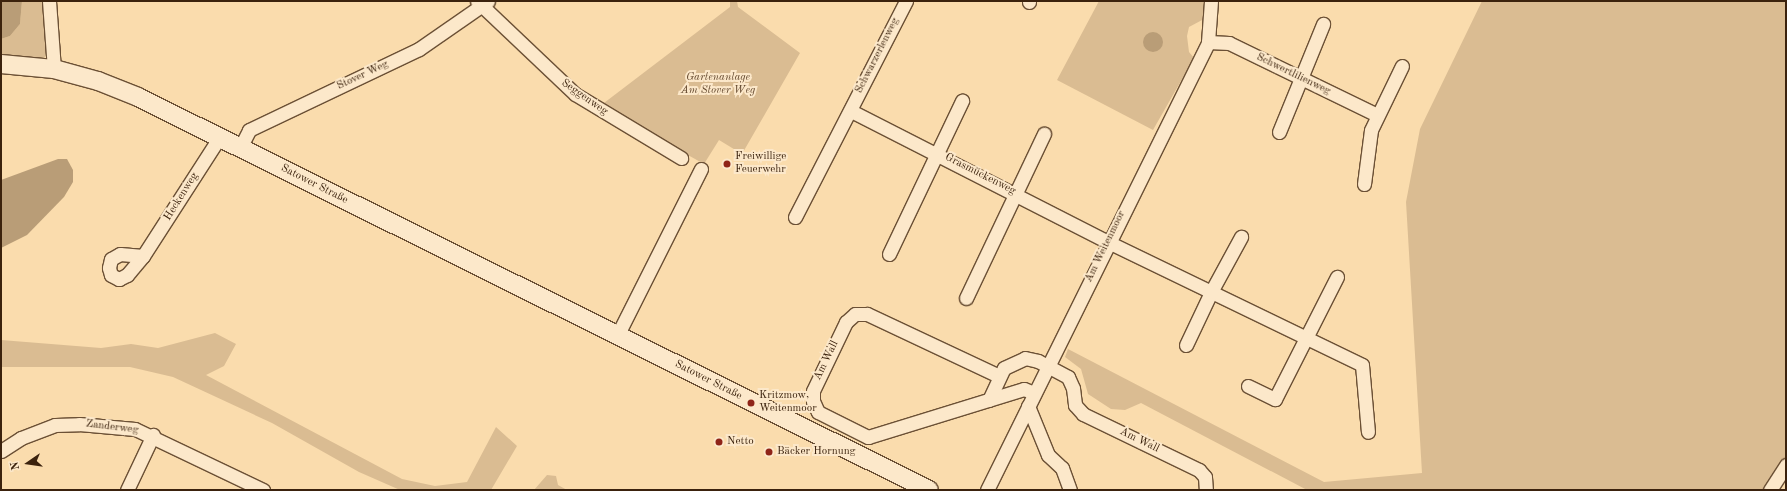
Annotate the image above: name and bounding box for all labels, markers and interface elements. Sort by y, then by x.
street label: Schwarzerlenweg [853,16,903,96]
street label: Schwertlilienweg [1254,51,1332,99]
street label: Stover Weg [335,58,391,94]
park label: Gartenanlage Am Stover Weg [681,72,755,98]
street label: Seggenweg [558,77,610,119]
place label: Freiwillige Feuerwehr [735,151,786,177]
street label: Grasmückenweg [942,151,1018,199]
marker: Freiwillige Feuerwehr [722,159,732,169]
street label: Satower Straße [278,162,350,208]
street label: Heckenweg [162,170,202,224]
street label: Am Weitenmoor [1083,209,1129,285]
street label: Am Wall [812,339,842,383]
street label: Satower Straße [672,358,744,404]
place label: Kritzmow, Weitenmoor [759,390,817,416]
marker: Kritzmow, Weitenmoor [746,398,756,408]
street label: Zanderweg [85,418,139,438]
street label: Am Wall [1117,426,1161,456]
place label: Netto [727,435,754,449]
marker: Netto [714,437,724,447]
north arrow [8,443,48,483]
place label: Bäcker Hornung [777,445,856,459]
marker: Bäcker Hornung [764,447,774,457]
text: N [10,460,22,471]

